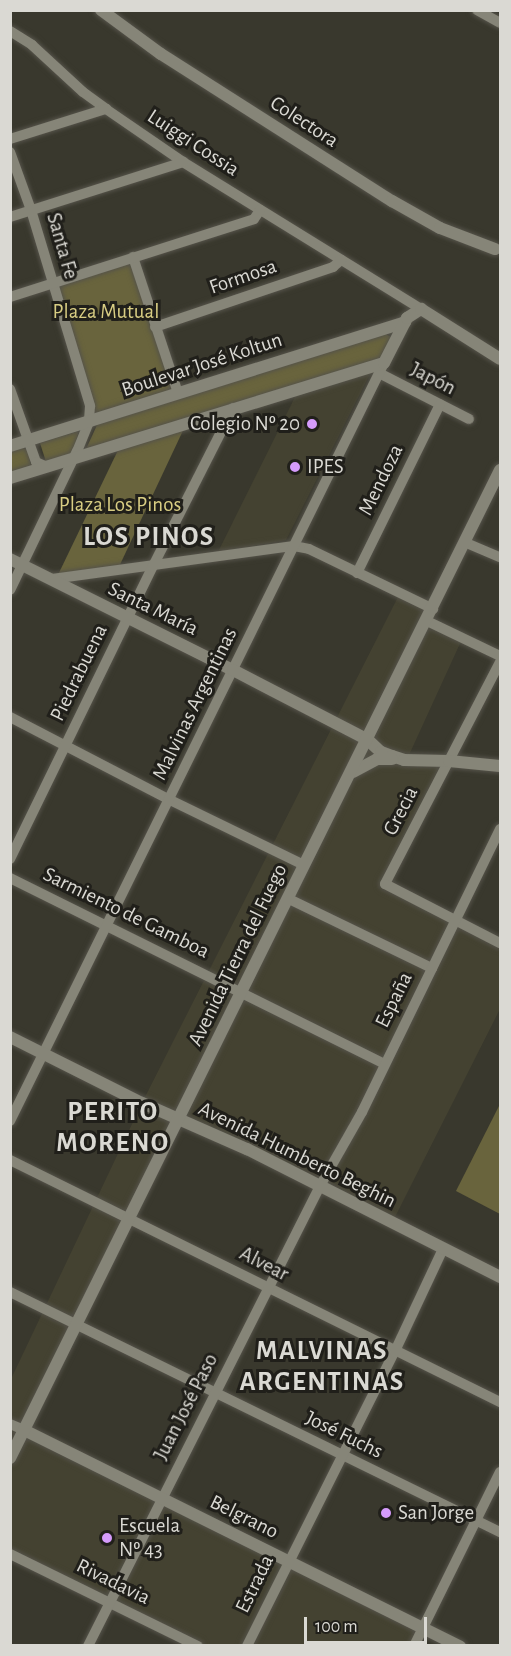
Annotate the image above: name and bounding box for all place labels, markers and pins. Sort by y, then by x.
place label: Colegio Nº 20 [190,411,300,437]
marker: Colegio Nº 20 [305,417,319,431]
place label: IPES [307,454,344,480]
marker: IPES [288,460,302,474]
place label: San Jorge [398,1500,474,1526]
marker: San Jorge [379,1506,393,1520]
place label: Escuela Nº 43 [119,1513,180,1563]
marker: Escuela Nº 43 [100,1531,114,1545]

